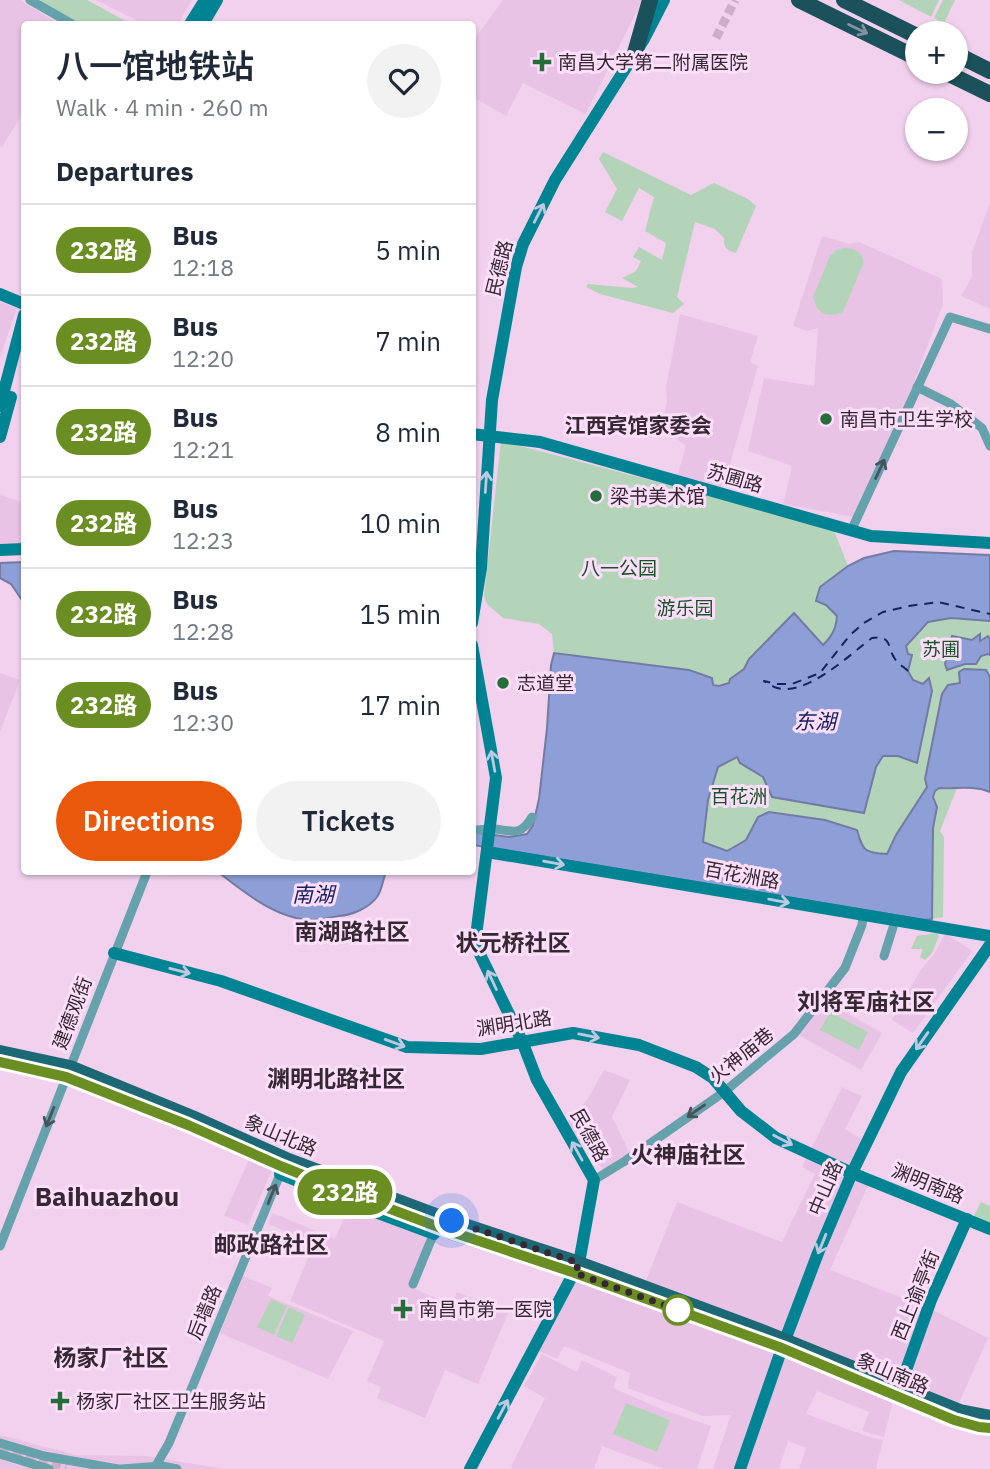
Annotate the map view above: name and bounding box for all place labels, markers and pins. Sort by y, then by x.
place label: 南昌大学第二附属医院 [558,50,748,74]
marker: 南昌大学第二附属医院 [532,52,552,72]
place label: 南昌市卫生学校 [840,407,973,431]
marker: 南昌市卫生学校 [818,411,834,427]
place label: 梁书美术馆 [610,484,705,508]
marker: 梁书美术馆 [588,488,604,504]
place label: 志道堂 [517,671,574,695]
marker: 志道堂 [495,675,511,691]
unlabelled marker [663,1295,693,1325]
place label: 南昌市第一医院 [419,1297,552,1321]
marker: 南昌市第一医院 [393,1299,413,1319]
place label: 杨家厂社区卫生服务站 [76,1389,266,1413]
marker: 杨家厂社区卫生服务站 [50,1391,70,1411]

